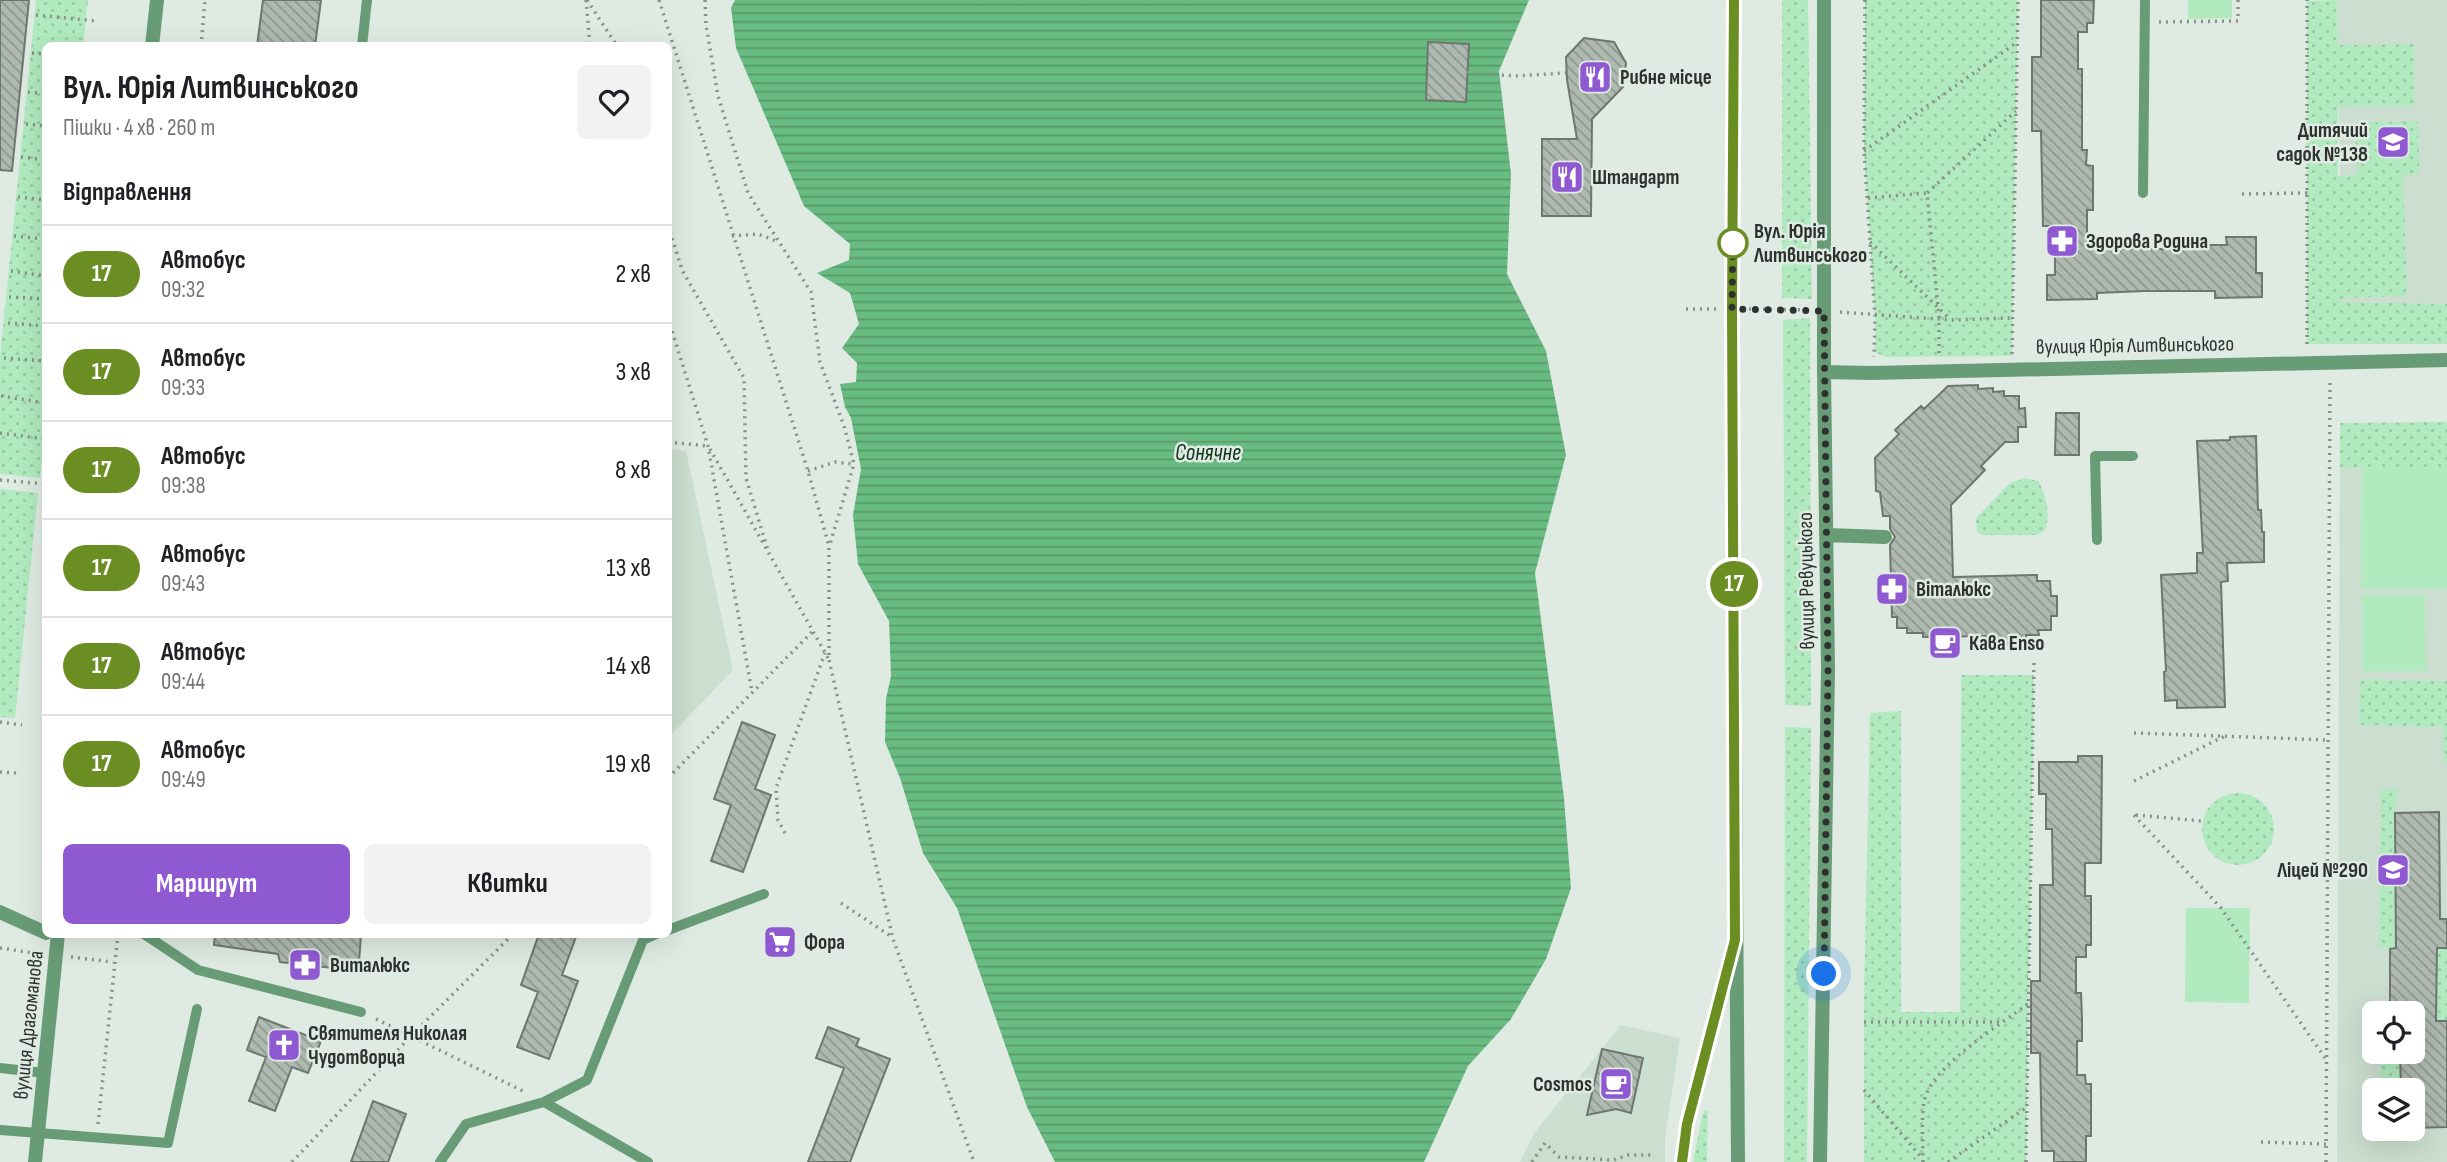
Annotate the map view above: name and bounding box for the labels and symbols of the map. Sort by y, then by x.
restaurant icon: Рибне місце [1576,58,1614,96]
place label: Рибне місце [1620,65,1712,90]
place label: Дитячий садок №138 [2276,118,2368,167]
school or university icon: Дитячий садок №138 [2374,123,2412,161]
restaurant icon: Штандарт [1548,158,1586,196]
place label: Штандарт [1592,165,1679,190]
place label: Вул. Юрія Литвинського [1753,219,1867,268]
pharmacy icon: Здорова Родина [2043,222,2081,260]
marker: Вул. Юрія Литвинського [1718,228,1748,258]
place label: Здорова Родина [2086,229,2208,254]
street label: вулиця Юрія Литвинського [2036,331,2234,360]
water label: Сонячне [1175,439,1241,467]
street label: вулиця Ревуцького [1793,512,1820,650]
line badge: 17 [1702,561,1766,607]
pharmacy icon: Віталюкс [1873,570,1911,608]
place label: Віталюкс [1916,577,1991,602]
cafe icon: Кава Enso [1926,624,1964,662]
place label: Кава Enso [1969,631,2045,656]
school or university icon: Ліцей №290 [2374,851,2412,889]
place label: Ліцей №290 [2276,858,2368,883]
supermarket icon: Фора [761,923,799,961]
place label: Фора [804,930,845,955]
pharmacy icon: Виталюкс [286,946,324,984]
street label: вулиця Драгоманова [8,950,49,1101]
place label: Виталюкс [330,953,410,978]
your location [1806,956,1841,991]
place label: Святителя Николая Чудотворца [308,1021,467,1070]
church icon: Святителя Николая Чудотворца [265,1026,303,1064]
cafe icon: Cosmos [1597,1065,1635,1103]
place label: Cosmos [1533,1072,1592,1097]

